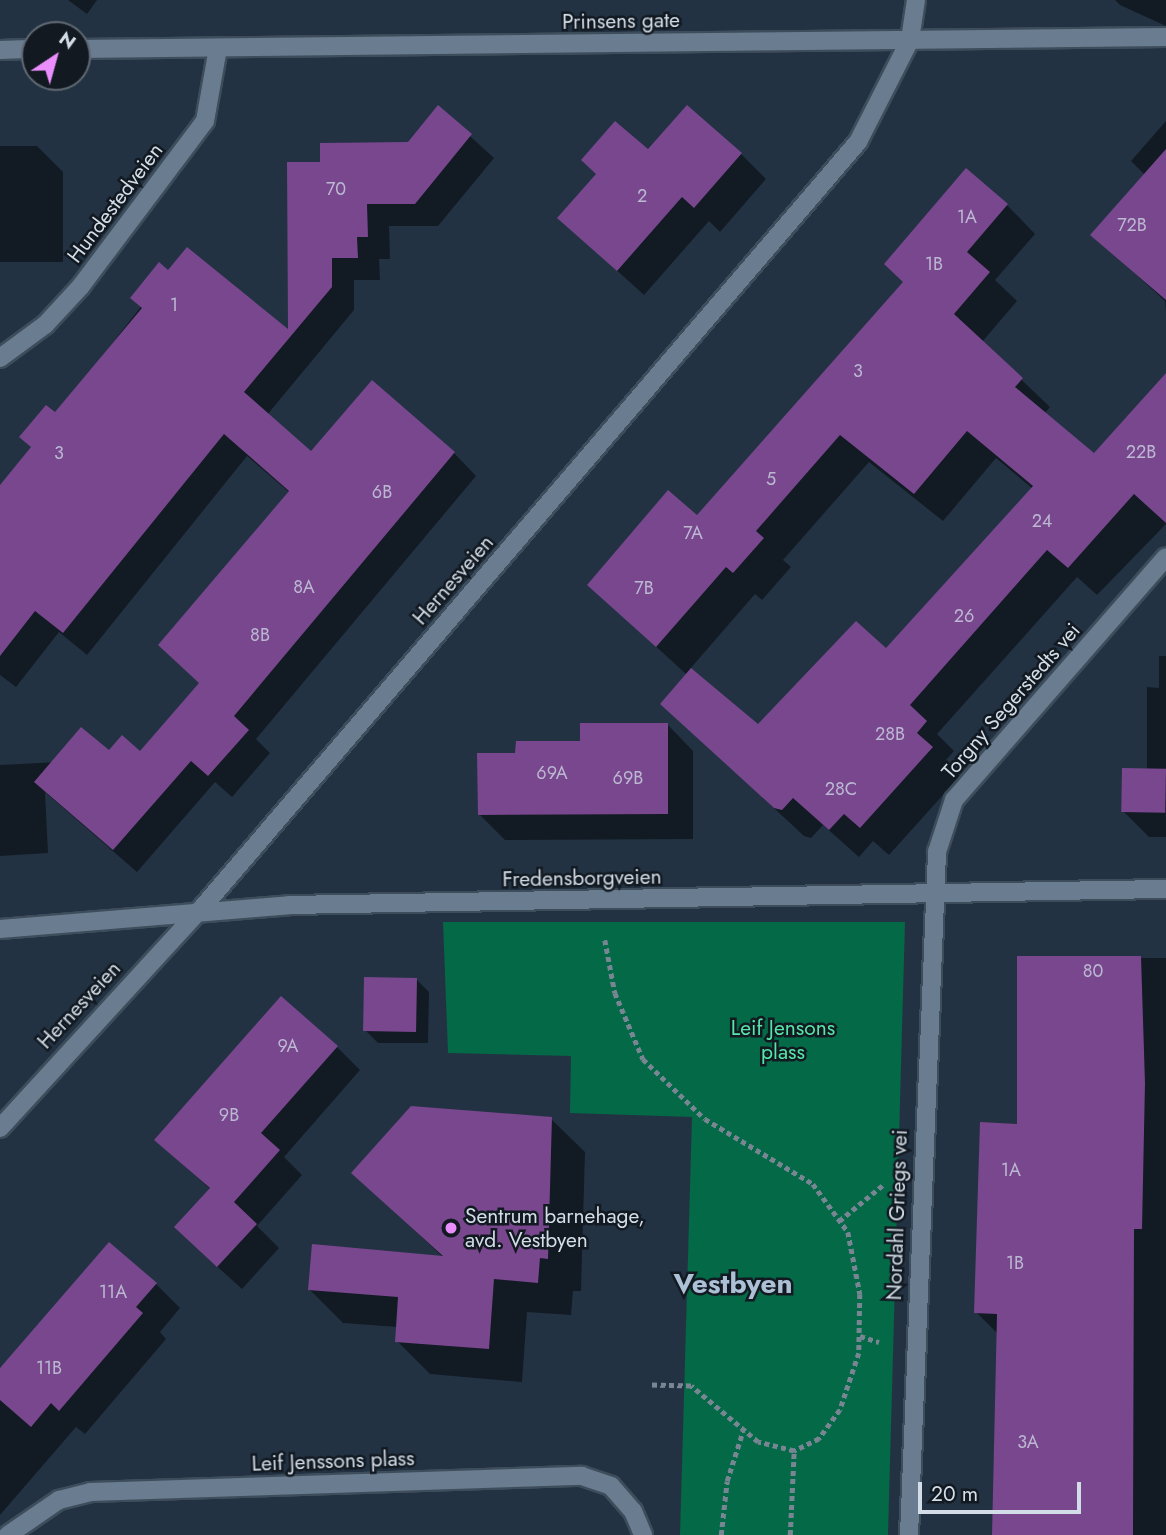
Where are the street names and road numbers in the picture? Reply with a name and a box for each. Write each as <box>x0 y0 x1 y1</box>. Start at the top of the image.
street label: Prinsens gate <box>562 7 680 35</box>
street label: Hundestedveien <box>62 138 168 268</box>
street label: Hernesveien <box>407 530 499 630</box>
street label: Torgny Segerstedts vei <box>937 618 1085 784</box>
street label: Fredensborgveien <box>502 864 662 892</box>
street label: Hernesveien <box>32 956 126 1054</box>
street label: Nordahl Griegs vei <box>881 1129 913 1301</box>
street label: Leif Jenssons plass <box>251 1446 415 1476</box>

